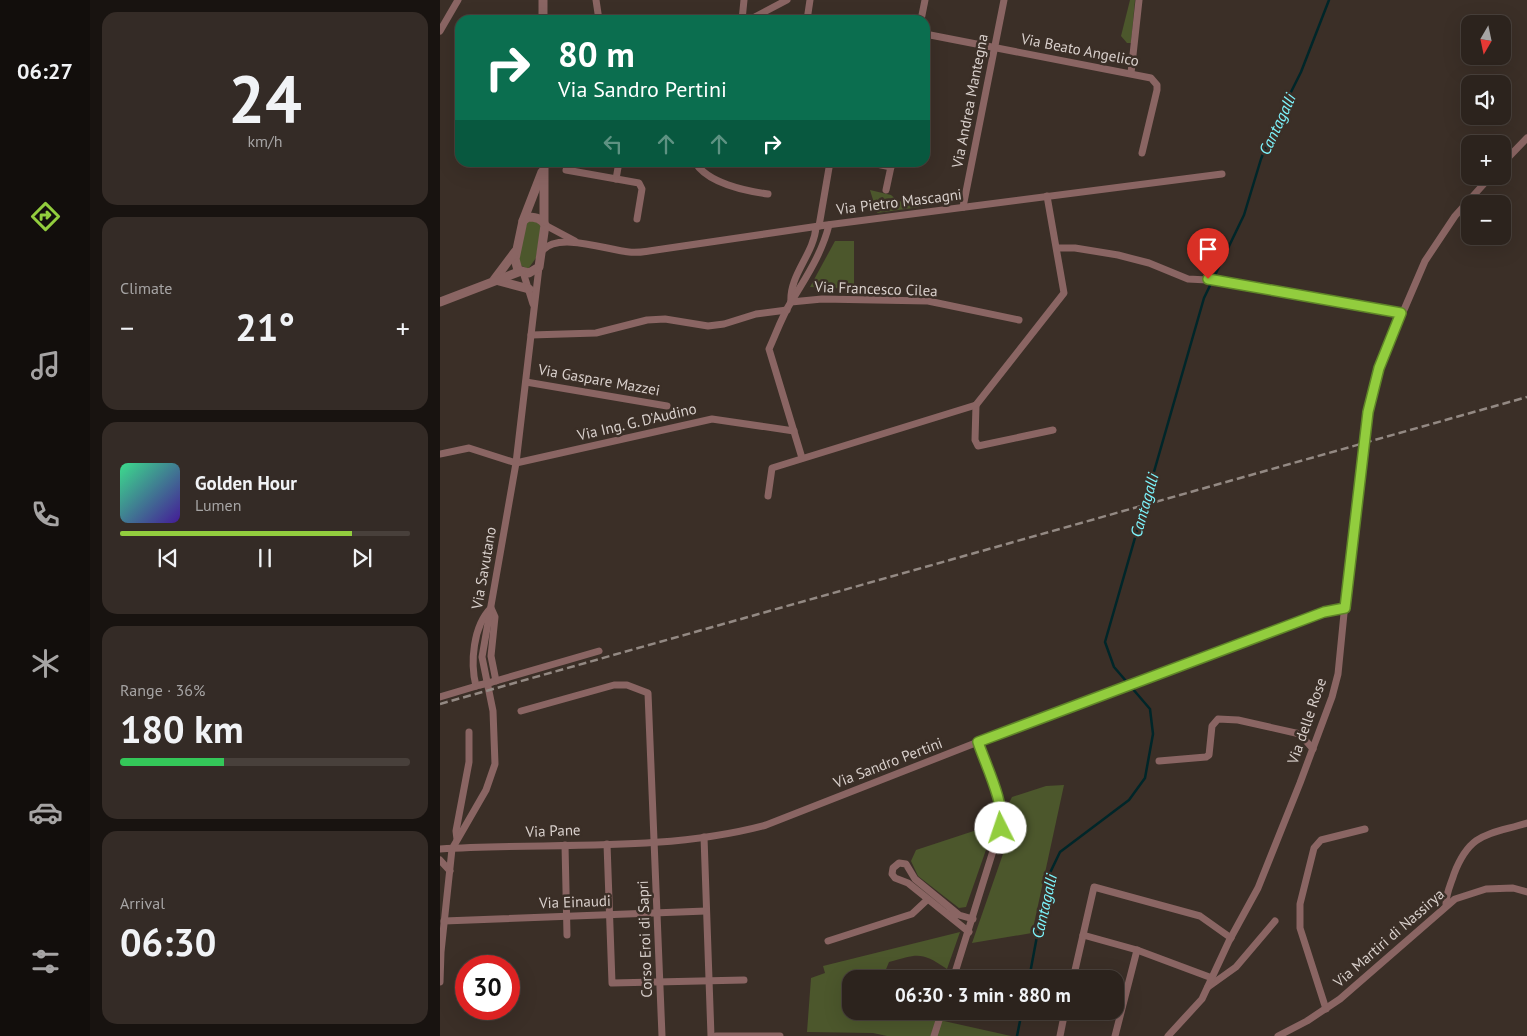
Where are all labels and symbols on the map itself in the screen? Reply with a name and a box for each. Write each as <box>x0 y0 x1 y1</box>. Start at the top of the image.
north arrow <box>1461 15 1511 65</box>
street label: Via Beato Angelico <box>1018 29 1141 70</box>
street label: Via Andrea Mantegna <box>947 32 992 171</box>
water label: Cantagalli <box>1254 89 1300 158</box>
street label: Via Pietro Mascagni <box>834 184 963 219</box>
pin <box>1187 228 1229 279</box>
street label: Via Francesco Cilea <box>813 277 938 300</box>
street label: Via Gaspare Mazzei <box>536 359 661 400</box>
street label: Via Ing. G. D'Audino <box>574 399 698 445</box>
water label: Cantagalli <box>1125 470 1163 539</box>
street label: Via Savutano <box>467 525 500 612</box>
street label: Via delle Rose <box>1283 675 1330 768</box>
street label: Via Sandro Pertini <box>830 733 945 792</box>
position arrow <box>974 801 1026 853</box>
street label: Via Pane <box>524 820 581 841</box>
water label: Cantagalli <box>1027 871 1061 940</box>
street label: Corso Eroi di Sapri <box>633 880 656 998</box>
street label: Via Martiri di Nassirya <box>1329 884 1448 992</box>
street label: Via Einaudi <box>538 891 611 912</box>
speed limit sign: 30 <box>455 955 520 1020</box>

